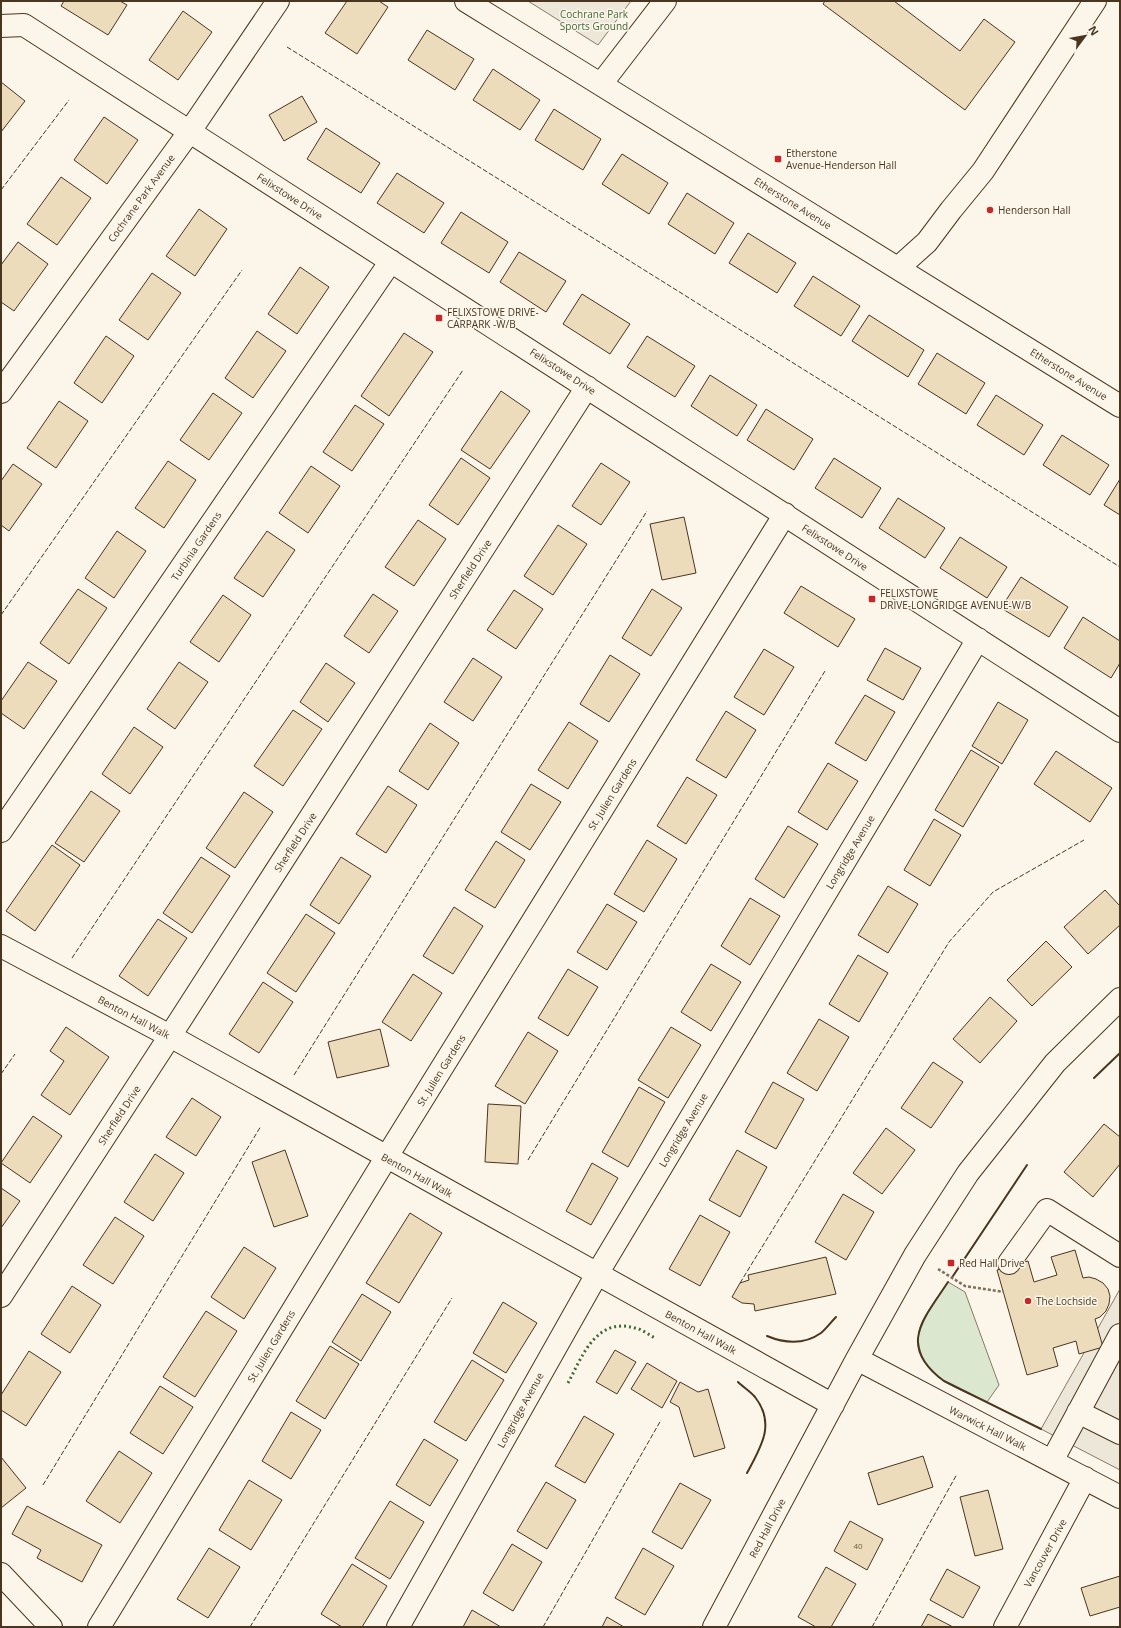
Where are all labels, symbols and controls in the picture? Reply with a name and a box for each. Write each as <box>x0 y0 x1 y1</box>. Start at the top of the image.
park label: Cochrane Park Sports Ground <box>560 7 629 33</box>
north arrow <box>1065 16 1105 56</box>
text: N <box>1085 23 1103 38</box>
place label: Etherstone Avenue-Henderson Hall <box>786 146 896 172</box>
street label: Cochrane Park Avenue <box>104 151 178 245</box>
marker: Etherstone Avenue-Henderson Hall <box>773 154 783 164</box>
street label: Felixstowe Drive <box>254 169 326 223</box>
street label: Etherstone Avenue <box>752 174 835 233</box>
place label: Henderson Hall <box>998 203 1070 217</box>
marker: Henderson Hall <box>985 205 995 215</box>
place label: FELIXSTOWE DRIVE- CARPARK -W/B <box>447 305 539 331</box>
marker: FELIXSTOWE DRIVE- CARPARK -W/B <box>434 313 444 323</box>
street label: Felixstowe Drive <box>527 344 599 398</box>
street label: Etherstone Avenue <box>1028 345 1111 404</box>
street label: Turbinia Gardens <box>168 508 225 583</box>
street label: Felixstowe Drive <box>799 520 871 574</box>
street label: Sherfield Drive <box>445 536 495 602</box>
place label: FELIXSTOWE DRIVE-LONGRIDGE AVENUE-W/B <box>880 586 1031 612</box>
marker: FELIXSTOWE DRIVE-LONGRIDGE AVENUE-W/B <box>867 594 877 604</box>
street label: St. Julien Gardens <box>584 755 640 832</box>
street label: Sherfield Drive <box>270 809 320 875</box>
street label: Longridge Avenue <box>822 812 878 892</box>
street label: Benton Hall Walk <box>96 992 173 1042</box>
street label: St. Julien Gardens <box>413 1031 469 1108</box>
street label: Sherfield Drive <box>94 1082 144 1148</box>
street label: Longridge Avenue <box>655 1090 711 1170</box>
street label: Benton Hall Walk <box>379 1150 456 1201</box>
place label: Red Hall Drive <box>959 1256 1025 1270</box>
marker: Red Hall Drive <box>946 1258 956 1268</box>
place label: The Lochside <box>1036 1294 1097 1308</box>
marker: The Lochside <box>1023 1296 1033 1306</box>
street label: St. Julien Gardens <box>244 1307 298 1385</box>
street label: Benton Hall Walk <box>663 1307 740 1358</box>
street label: Longridge Avenue <box>494 1370 547 1450</box>
street label: Warwick Hall Walk <box>947 1402 1030 1454</box>
street label: Red Hall Drive <box>745 1495 789 1560</box>
street label: Vancouver Drive <box>1020 1516 1070 1590</box>
house number: 40 <box>853 1540 863 1551</box>

